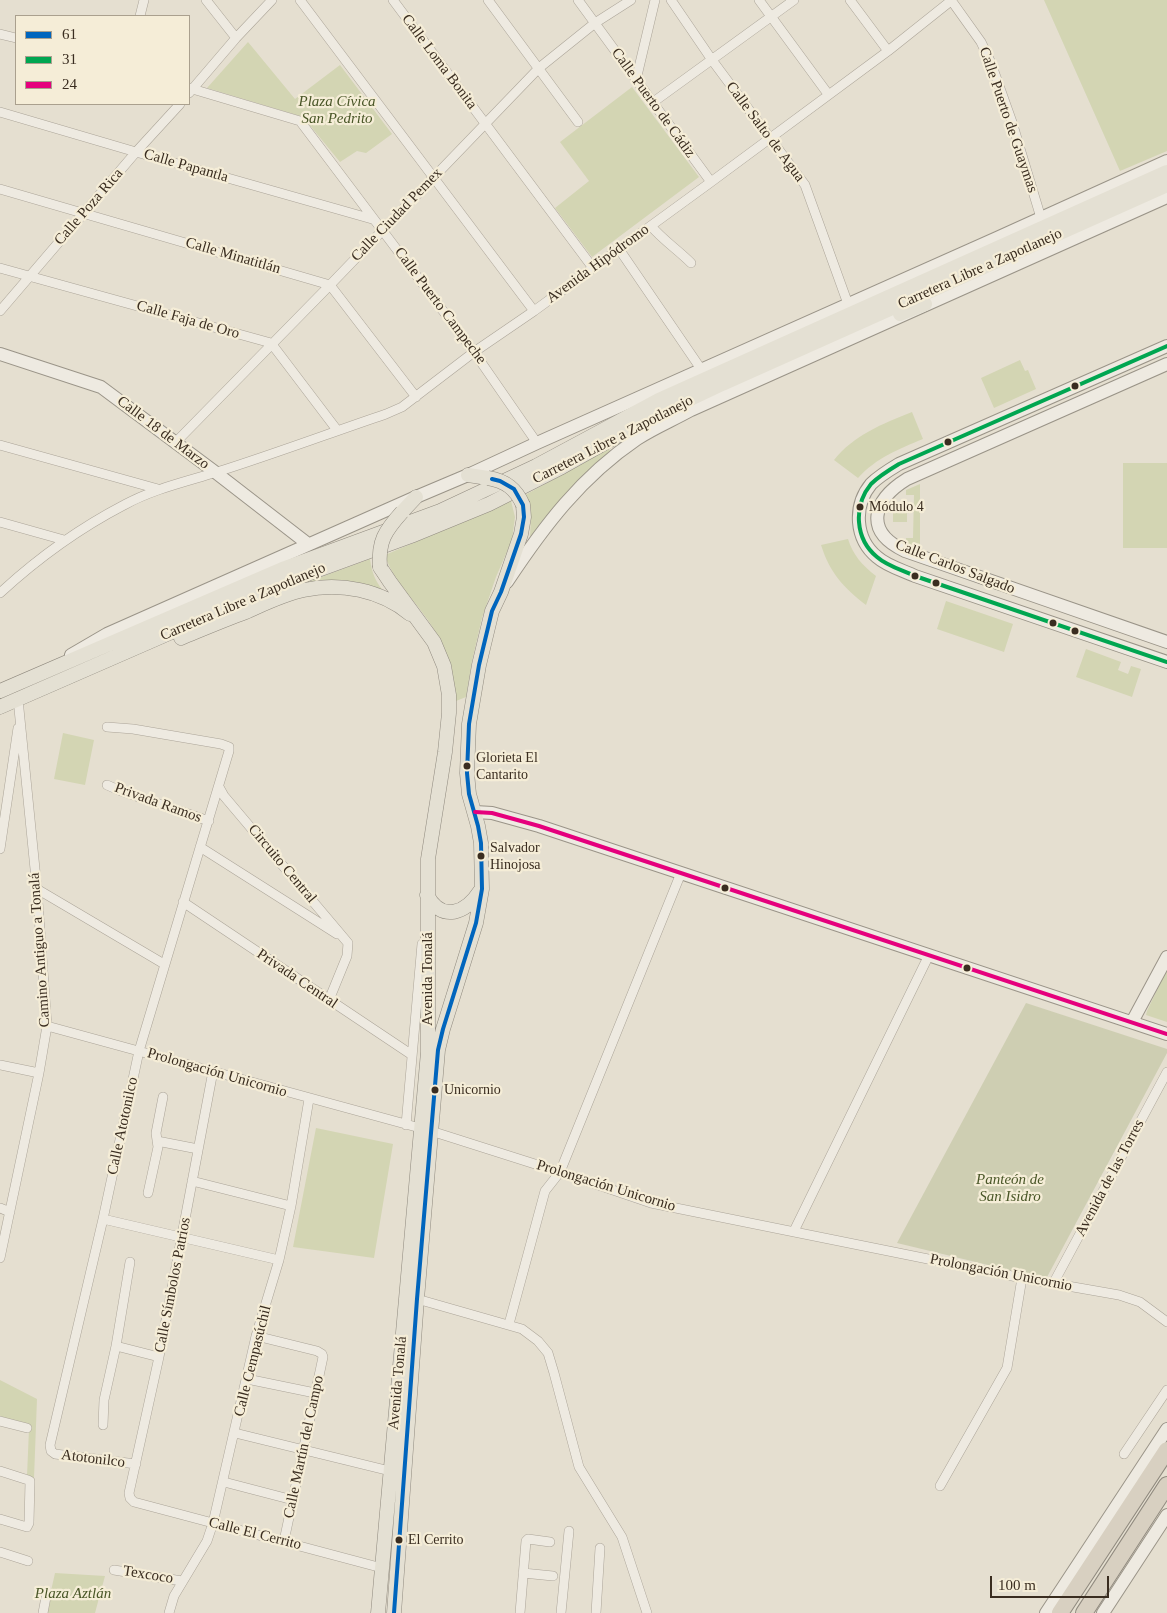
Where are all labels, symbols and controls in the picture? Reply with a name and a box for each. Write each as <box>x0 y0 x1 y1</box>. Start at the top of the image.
street label: Calle Loma Bonita <box>397 11 481 113</box>
legend <box>15 15 190 105</box>
text: 61 <box>62 26 77 42</box>
street label: Calle Puerto de Cádiz <box>607 45 699 161</box>
street label: Calle Puerto de Guaymas <box>975 45 1041 195</box>
text: 31 <box>62 51 77 67</box>
text: 24 <box>62 76 77 92</box>
street label: Calle Salto de Agua <box>722 79 808 185</box>
park label: Plaza Cívica San Pedrito <box>298 93 376 128</box>
street label: Calle Papantla <box>142 145 230 187</box>
street label: Calle Ciudad Pemex <box>348 164 446 266</box>
street label: Calle Poza Rica <box>51 165 127 249</box>
street label: Avenida Hipódromo <box>543 221 653 307</box>
street label: Carretera Libre a Zapotlanejo <box>895 225 1065 313</box>
street label: Calle Minatitlán <box>183 234 283 278</box>
street label: Calle Puerto Campeche <box>390 244 490 368</box>
street label: Calle Faja de Oro <box>134 297 242 343</box>
unlabelled marker <box>1070 381 1080 391</box>
street label: Calle 18 de Marzo <box>113 392 213 474</box>
street label: Carretera Libre a Zapotlanejo <box>530 392 696 488</box>
unlabelled marker <box>943 437 953 447</box>
place label: Módulo 4 <box>869 499 924 515</box>
marker: Módulo 4 <box>855 502 865 512</box>
street label: Calle Carlos Salgado <box>893 536 1017 598</box>
street label: Carretera Libre a Zapotlanejo <box>158 559 328 645</box>
unlabelled marker <box>910 571 920 581</box>
unlabelled marker <box>931 578 941 588</box>
unlabelled marker <box>1048 618 1058 628</box>
unlabelled marker <box>1070 626 1080 636</box>
place label: Glorieta El Cantarito <box>476 750 538 782</box>
marker: Glorieta El Cantarito <box>462 761 472 771</box>
street label: Privada Ramos <box>112 779 204 827</box>
street label: Circuito Central <box>244 821 320 907</box>
place label: Salvador Hinojosa <box>490 840 541 872</box>
marker: Salvador Hinojosa <box>476 851 486 861</box>
street label: Camino Antiguo a Tonalá <box>26 872 54 1028</box>
unlabelled marker <box>720 883 730 893</box>
street label: Avenida Tonalá <box>419 932 437 1026</box>
street label: Privada Central <box>253 945 341 1013</box>
unlabelled marker <box>962 963 972 973</box>
street label: Prolongación Unicornio <box>145 1044 289 1102</box>
street label: Calle Atotonilco <box>104 1075 142 1177</box>
place label: Unicornio <box>444 1082 501 1098</box>
marker: Unicornio <box>430 1085 440 1095</box>
street label: Avenida de las Torres <box>1072 1116 1148 1240</box>
street label: Prolongación Unicornio <box>534 1156 678 1216</box>
park label: Panteón de San Isidro <box>976 1171 1044 1206</box>
street label: Calle Símbolos Patrios <box>151 1216 195 1354</box>
street label: Prolongación Unicornio <box>928 1250 1074 1296</box>
street label: Calle Cempasúchil <box>231 1304 275 1418</box>
street label: Avenida Tonalá <box>385 1335 411 1431</box>
street label: Calle Martín del Campo <box>280 1374 328 1520</box>
street label: Atotonilco <box>60 1446 126 1472</box>
street label: Calle El Cerrito <box>207 1514 303 1554</box>
place label: El Cerrito <box>408 1532 464 1548</box>
marker: El Cerrito <box>394 1535 404 1545</box>
street label: Texcoco <box>122 1562 174 1588</box>
scale bar <box>992 1566 1111 1598</box>
text: 100 m <box>998 1577 1036 1593</box>
park label: Plaza Aztlán <box>35 1585 111 1603</box>

